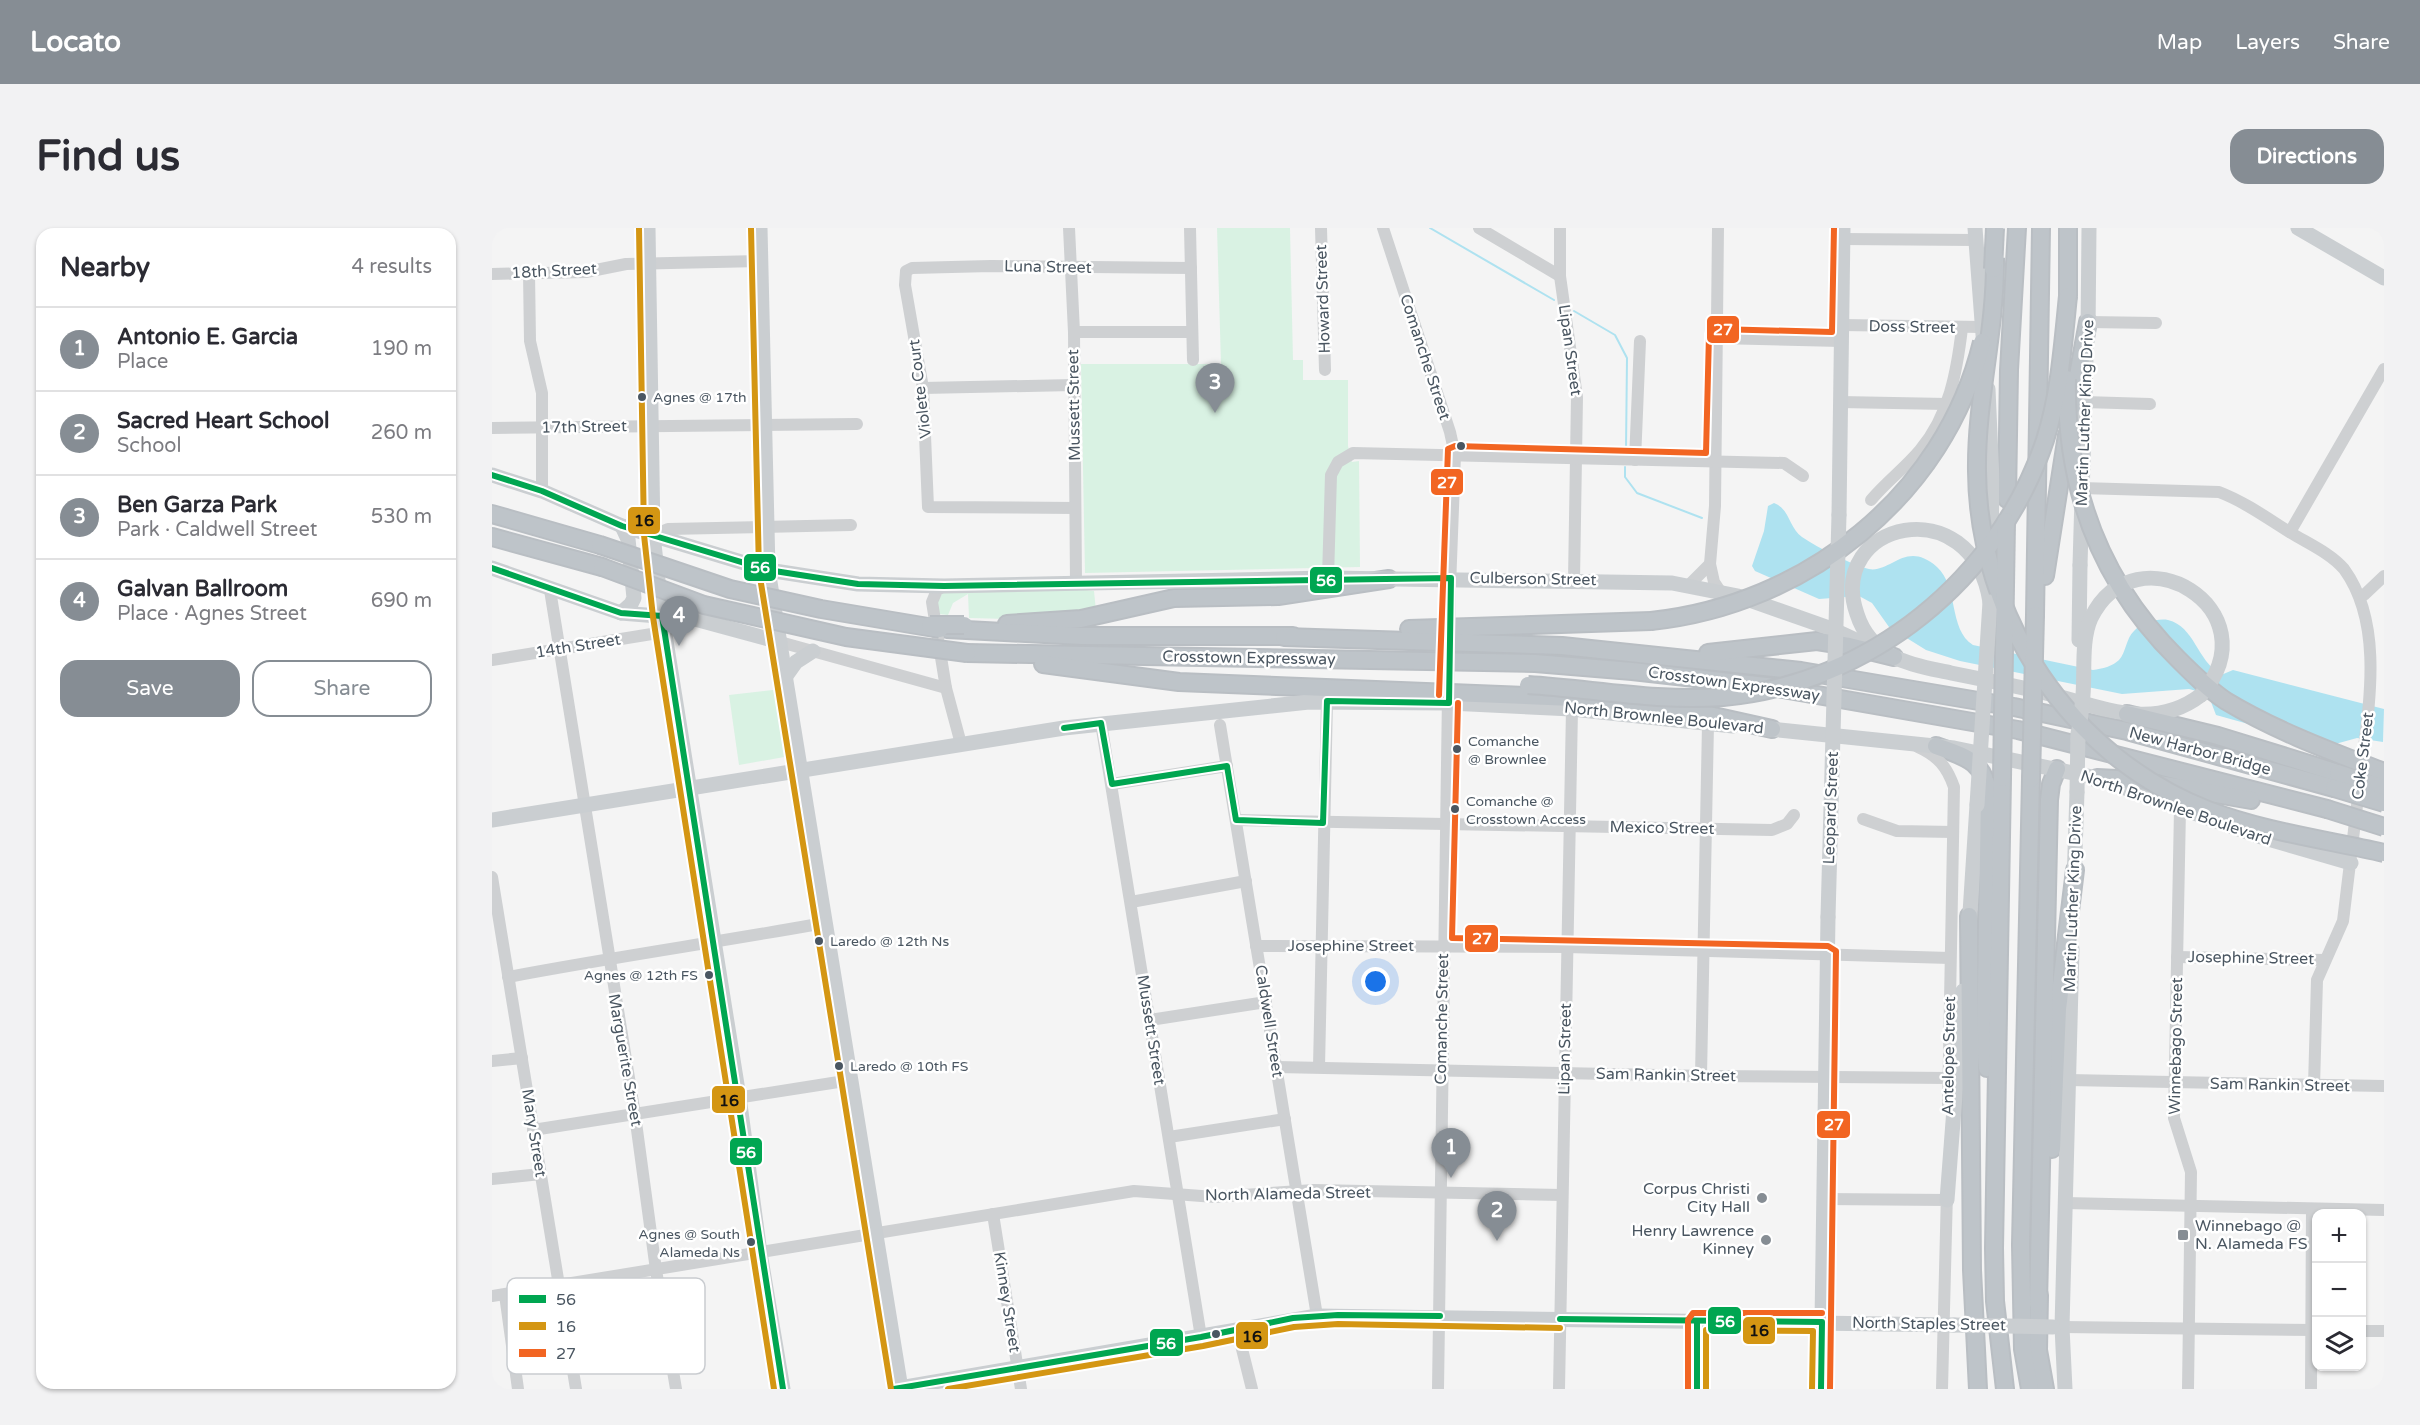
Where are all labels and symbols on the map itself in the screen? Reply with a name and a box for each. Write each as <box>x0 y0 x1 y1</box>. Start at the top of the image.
street label: Howard Street <box>1311 244 1335 354</box>
street label: Luna Street <box>1004 256 1092 278</box>
street label: 18th Street <box>511 259 597 283</box>
street label: Comanche Street <box>1395 292 1455 422</box>
street label: Lipan Street <box>1554 303 1586 397</box>
line badge: 27 <box>1706 315 1740 344</box>
street label: Doss Street <box>1868 316 1956 338</box>
street label: Martin Luther King Drive <box>2072 319 2098 507</box>
text: 27 <box>1713 320 1733 340</box>
street label: Violete Court <box>904 338 936 440</box>
street label: Mussett Street <box>1063 349 1085 461</box>
pin: 3 <box>1196 364 1234 413</box>
place label: Agnes @ 17th <box>653 389 747 406</box>
marker: Agnes @ 17th <box>636 391 648 403</box>
street label: 17th Street <box>541 416 627 438</box>
unlabelled marker <box>1455 440 1467 452</box>
line badge: 27 <box>1430 468 1464 496</box>
text: 27 <box>1437 473 1457 493</box>
line badge: 16 <box>627 506 661 535</box>
text: 16 <box>634 511 654 531</box>
line badge: 56 <box>743 553 777 582</box>
text: 56 <box>750 558 770 578</box>
line badge: 56 <box>1309 566 1343 594</box>
street label: Culberson Street <box>1469 568 1597 590</box>
text: 56 <box>1316 571 1336 591</box>
pin: 4 <box>660 596 699 646</box>
street label: 14th Street <box>534 629 622 663</box>
street label: Crosstown Expressway <box>1162 646 1336 670</box>
street label: Crosstown Expressway <box>1647 662 1822 706</box>
street label: North Brownlee Boulevard <box>1563 698 1765 738</box>
street label: Coke Street <box>2348 711 2378 801</box>
street label: New Harbor Bridge <box>2127 722 2273 780</box>
place label: Comanche @ Brownlee <box>1468 733 1546 768</box>
marker: Comanche @ Brownlee <box>1451 743 1463 755</box>
street label: Leopard Street <box>1819 751 1843 865</box>
street label: North Brownlee Boulevard <box>2078 766 2274 850</box>
place label: Comanche @ Crosstown Access <box>1466 793 1586 828</box>
marker: Comanche @ Crosstown Access <box>1449 803 1461 815</box>
street label: Martin Luther King Drive <box>2060 805 2086 993</box>
street label: Mexico Street <box>1609 817 1715 839</box>
line badge: 27 <box>1464 924 1499 953</box>
text: 27 <box>1472 929 1492 949</box>
place label: Laredo @ 12th Ns <box>830 933 949 950</box>
marker: Laredo @ 12th Ns <box>813 935 825 947</box>
street label: Josephine Street <box>1288 936 1414 956</box>
street label: Josephine Street <box>2188 947 2314 969</box>
street label: Comanche Street <box>1431 953 1453 1085</box>
street label: Caldwell Street <box>1250 963 1288 1079</box>
place label: Agnes @ 12th FS <box>584 967 698 984</box>
your location <box>1361 967 1390 996</box>
marker: Agnes @ 12th FS <box>703 969 715 981</box>
street label: Mussett Street <box>1132 973 1170 1087</box>
street label: Winnebago Street <box>2165 977 2187 1115</box>
street label: Marguerite Street <box>603 992 647 1128</box>
street label: Antelope Street <box>1938 996 1960 1116</box>
street label: Lipan Street <box>1554 1003 1576 1095</box>
place label: Laredo @ 10th FS <box>850 1058 969 1075</box>
marker: Laredo @ 10th FS <box>833 1060 845 1072</box>
street label: Sam Rankin Street <box>1596 1064 1736 1086</box>
street label: Sam Rankin Street <box>2210 1074 2350 1096</box>
line badge: 16 <box>711 1085 746 1114</box>
street label: Mary Street <box>517 1087 551 1179</box>
text: 16 <box>719 1091 739 1111</box>
line badge: 27 <box>1816 1110 1851 1139</box>
text: 27 <box>1824 1115 1844 1135</box>
pin: 1 <box>1432 1128 1470 1178</box>
line badge: 56 <box>729 1137 763 1166</box>
text: 56 <box>736 1143 756 1163</box>
place label: Corpus Christi City Hall <box>1643 1179 1750 1217</box>
street label: North Alameda Street <box>1205 1183 1371 1205</box>
marker: Corpus Christi City Hall <box>1755 1191 1769 1205</box>
pin: 2 <box>1478 1192 1516 1241</box>
place label: Winnebago @ N. Alameda FS <box>2195 1216 2308 1254</box>
place label: Henry Lawrence Kinney <box>1632 1221 1754 1259</box>
place label: Agnes @ South Alameda Ns <box>638 1226 740 1261</box>
marker: Winnebago @ N. Alameda FS <box>2176 1228 2190 1242</box>
marker: Henry Lawrence Kinney <box>1759 1233 1773 1247</box>
marker: Agnes @ South Alameda Ns <box>745 1236 757 1248</box>
street label: Kinney Street <box>989 1250 1025 1354</box>
legend <box>507 1278 705 1374</box>
text: 56 <box>556 1290 576 1310</box>
line badge: 56 <box>1707 1306 1742 1335</box>
text: 56 <box>1715 1312 1735 1332</box>
street label: North Staples Street <box>1852 1313 2006 1335</box>
line badge: 16 <box>1742 1316 1776 1345</box>
text: 16 <box>556 1317 576 1337</box>
line badge: 16 <box>1235 1321 1269 1350</box>
text: 16 <box>1749 1321 1769 1341</box>
text: 16 <box>1242 1327 1262 1347</box>
line badge: 56 <box>1149 1328 1184 1357</box>
unlabelled marker <box>1210 1328 1222 1340</box>
text: 56 <box>1156 1334 1176 1354</box>
text: 27 <box>556 1344 576 1364</box>

